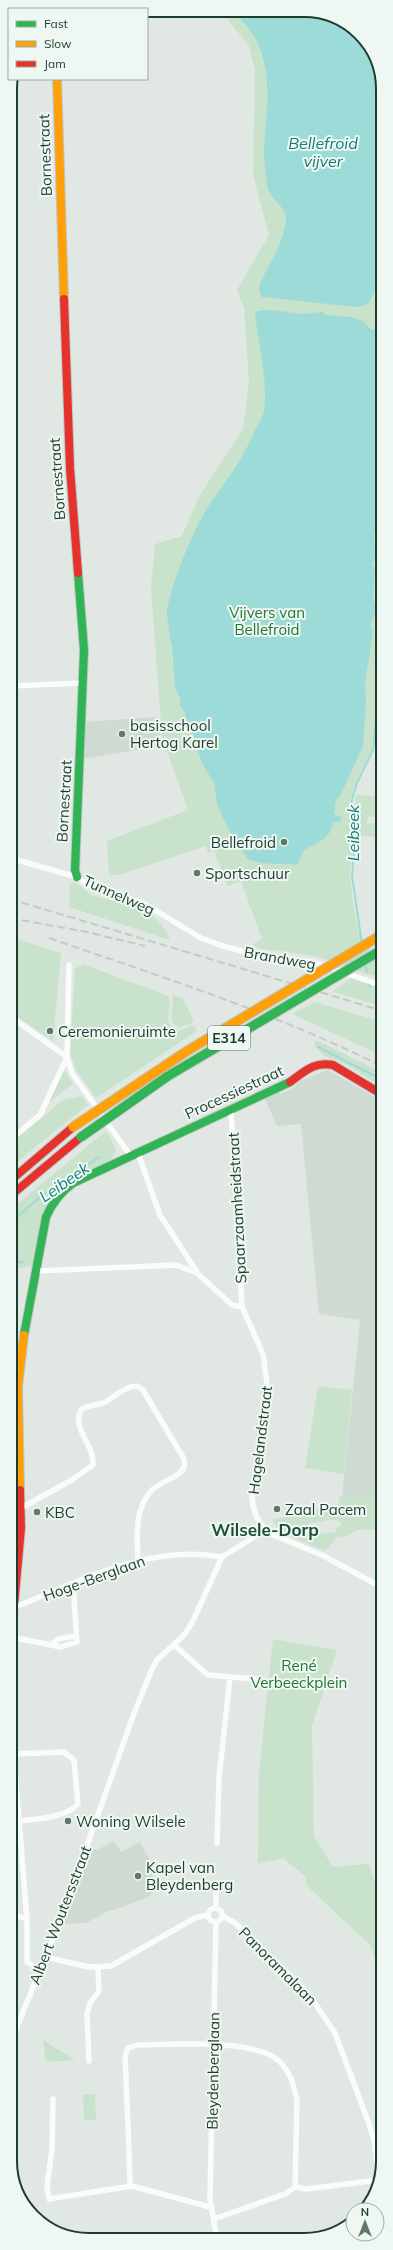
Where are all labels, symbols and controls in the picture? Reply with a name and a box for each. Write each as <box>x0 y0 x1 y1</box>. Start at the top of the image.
legend <box>8 8 148 80</box>
text: Fast <box>44 16 68 31</box>
text: Slow <box>44 36 72 51</box>
text: Jam <box>44 56 66 71</box>
street label: Bornestraat <box>34 113 56 197</box>
water label: Bellefroid vijver <box>288 133 358 171</box>
street label: Bornestraat <box>45 437 69 521</box>
park label: Vijvers van Bellefroid <box>229 603 305 639</box>
place label: basisschool Hertog Karel <box>130 716 218 752</box>
marker: basisschool Hertog Karel <box>117 729 127 739</box>
street label: Bornestraat <box>52 759 76 843</box>
water label: Leibeek <box>343 804 363 861</box>
place label: Bellefroid <box>211 833 276 852</box>
marker: Bellefroid <box>279 837 289 847</box>
place label: Sportschuur <box>205 864 290 883</box>
marker: Sportschuur <box>192 868 202 878</box>
street label: Tunnelweg <box>80 871 158 919</box>
street label: Brandweg <box>243 942 317 974</box>
place label: Ceremonieruimte <box>58 1022 176 1041</box>
marker: Ceremonieruimte <box>45 1026 55 1036</box>
road number: E314 <box>208 1026 250 1050</box>
street label: Processiestraat <box>182 1061 286 1123</box>
street label: Spaarzaamheidstraat <box>224 1132 250 1284</box>
water label: Leibeek <box>35 1157 93 1206</box>
street label: Hagelandstraat <box>244 1385 276 1495</box>
place label: Zaal Pacem <box>285 1500 366 1519</box>
place label: KBC <box>45 1503 75 1522</box>
marker: Zaal Pacem <box>272 1504 282 1514</box>
marker: KBC <box>32 1507 42 1517</box>
district label: Wilsele-Dorp <box>211 1519 319 1540</box>
street label: Hoge-Berglaan <box>40 1551 148 1605</box>
park label: René Verbeeckplein <box>251 1656 347 1692</box>
place label: Woning Wilsele <box>76 1812 186 1831</box>
marker: Woning Wilsele <box>63 1816 73 1826</box>
street label: Albert Woutersstraat <box>25 1843 95 1987</box>
place label: Kapel van Bleydenberg <box>146 1858 233 1894</box>
marker: Kapel van Bleydenberg <box>133 1871 143 1881</box>
street label: Panoramalaan <box>235 1923 321 2009</box>
street label: Bleydenberglaan <box>202 2012 224 2130</box>
north arrow <box>345 2202 385 2242</box>
text: N <box>361 2205 369 2219</box>

